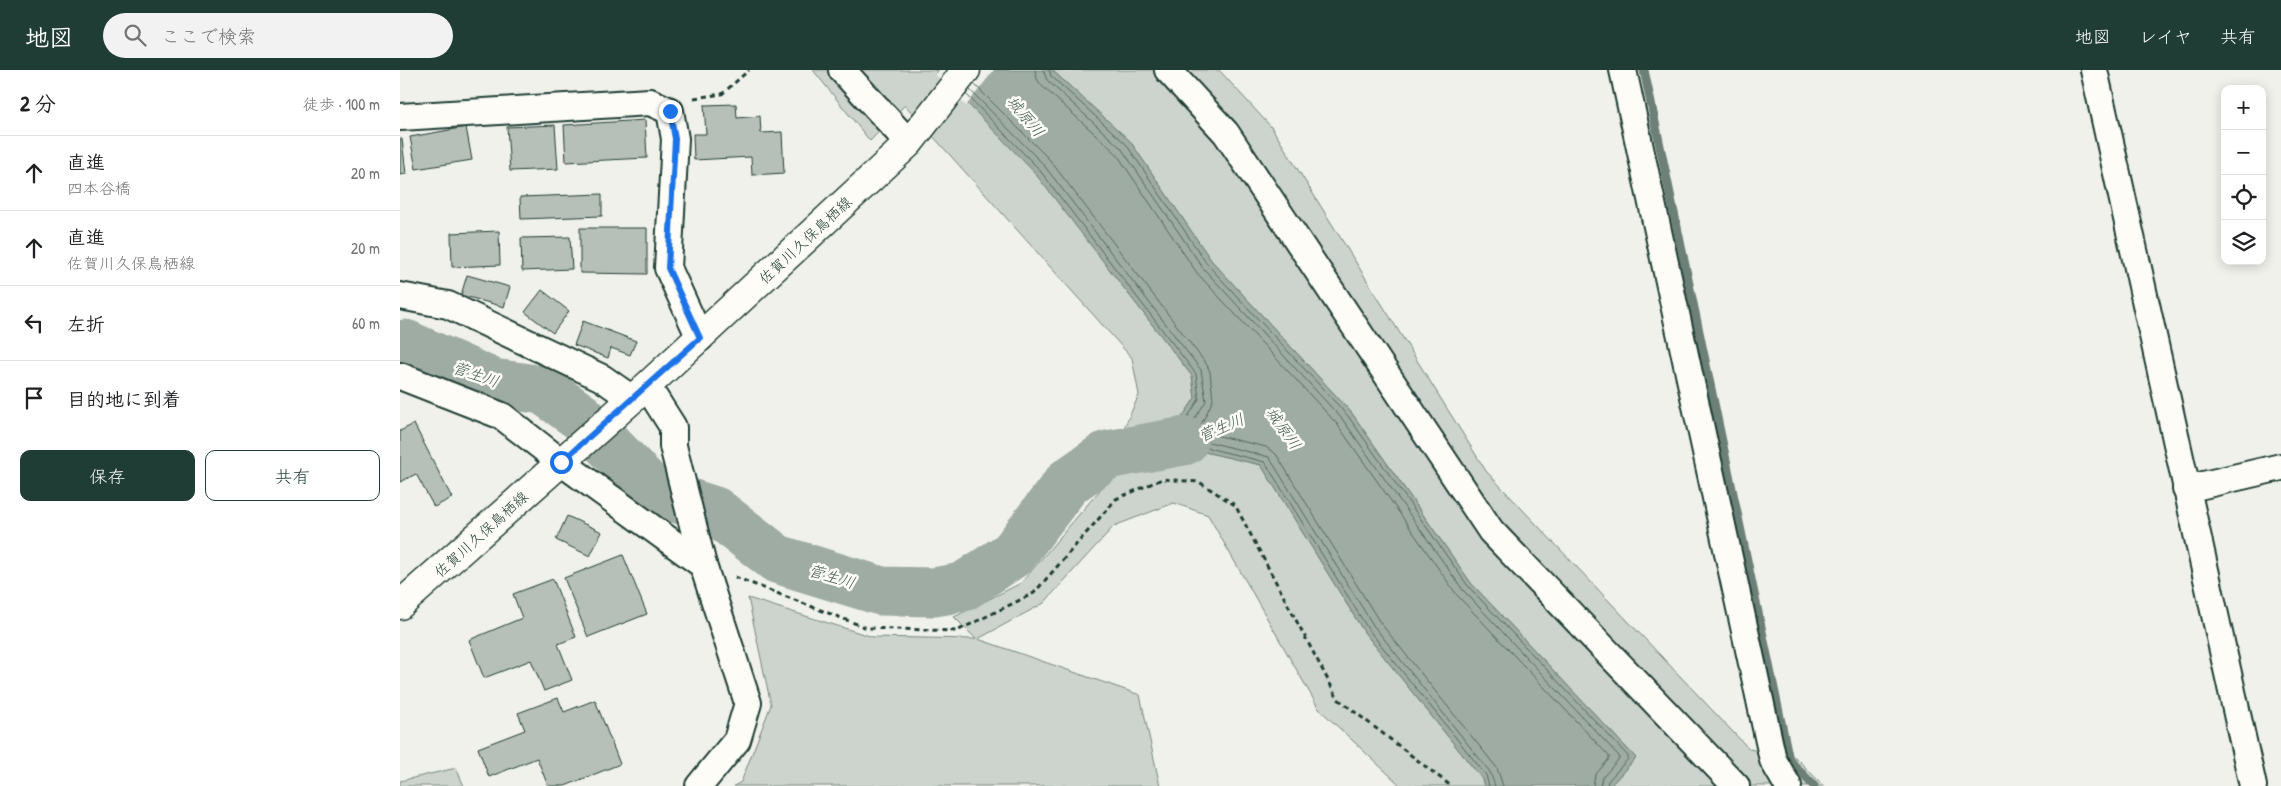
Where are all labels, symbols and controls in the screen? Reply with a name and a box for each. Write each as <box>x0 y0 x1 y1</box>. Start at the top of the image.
search box <box>103 13 453 58</box>
text: 地図 <box>25 21 73 53</box>
icon: search <box>121 21 149 49</box>
text: ここで検索 <box>161 23 256 49</box>
text: 地図 <box>2075 24 2111 49</box>
text: レイヤ <box>2139 24 2192 49</box>
text: 共有 <box>2220 24 2256 49</box>
map controls <box>2221 85 2266 265</box>
button: + <box>2221 85 2266 130</box>
text: 2 分 <box>20 89 56 118</box>
water label: 城原川 <box>1002 91 1050 141</box>
text: 徒歩 · 100 m <box>303 93 380 115</box>
route end <box>659 100 682 123</box>
button: − <box>2221 130 2266 175</box>
text: 直進 <box>67 149 105 175</box>
icon: ahead <box>20 159 48 187</box>
text: 20 m <box>351 162 380 184</box>
button: locate <box>2221 175 2266 220</box>
text: 四本谷橋 <box>67 177 131 199</box>
street label: 佐賀川久保鳥栖線 <box>754 191 856 289</box>
button: layers <box>2221 220 2266 265</box>
text: 直進 <box>67 224 105 250</box>
icon: ahead <box>20 234 48 262</box>
text: 20 m <box>351 237 380 259</box>
text: 佐賀川久保鳥栖線 <box>67 252 195 274</box>
icon: left <box>20 309 48 337</box>
text: 左折 <box>67 311 105 337</box>
text: 60 m <box>352 312 380 334</box>
water label: 菅生川 <box>450 356 502 392</box>
icon: arrive <box>20 384 48 412</box>
text: 目的地に到着 <box>67 386 181 412</box>
water label: 城原川 <box>1261 402 1307 454</box>
water label: 菅生川 <box>1195 407 1247 447</box>
button: 保存 <box>20 450 195 501</box>
button: 共有 <box>205 450 380 501</box>
route start <box>550 451 573 474</box>
street label: 佐賀川久保鳥栖線 <box>429 486 533 582</box>
water label: 菅生川 <box>806 558 858 594</box>

